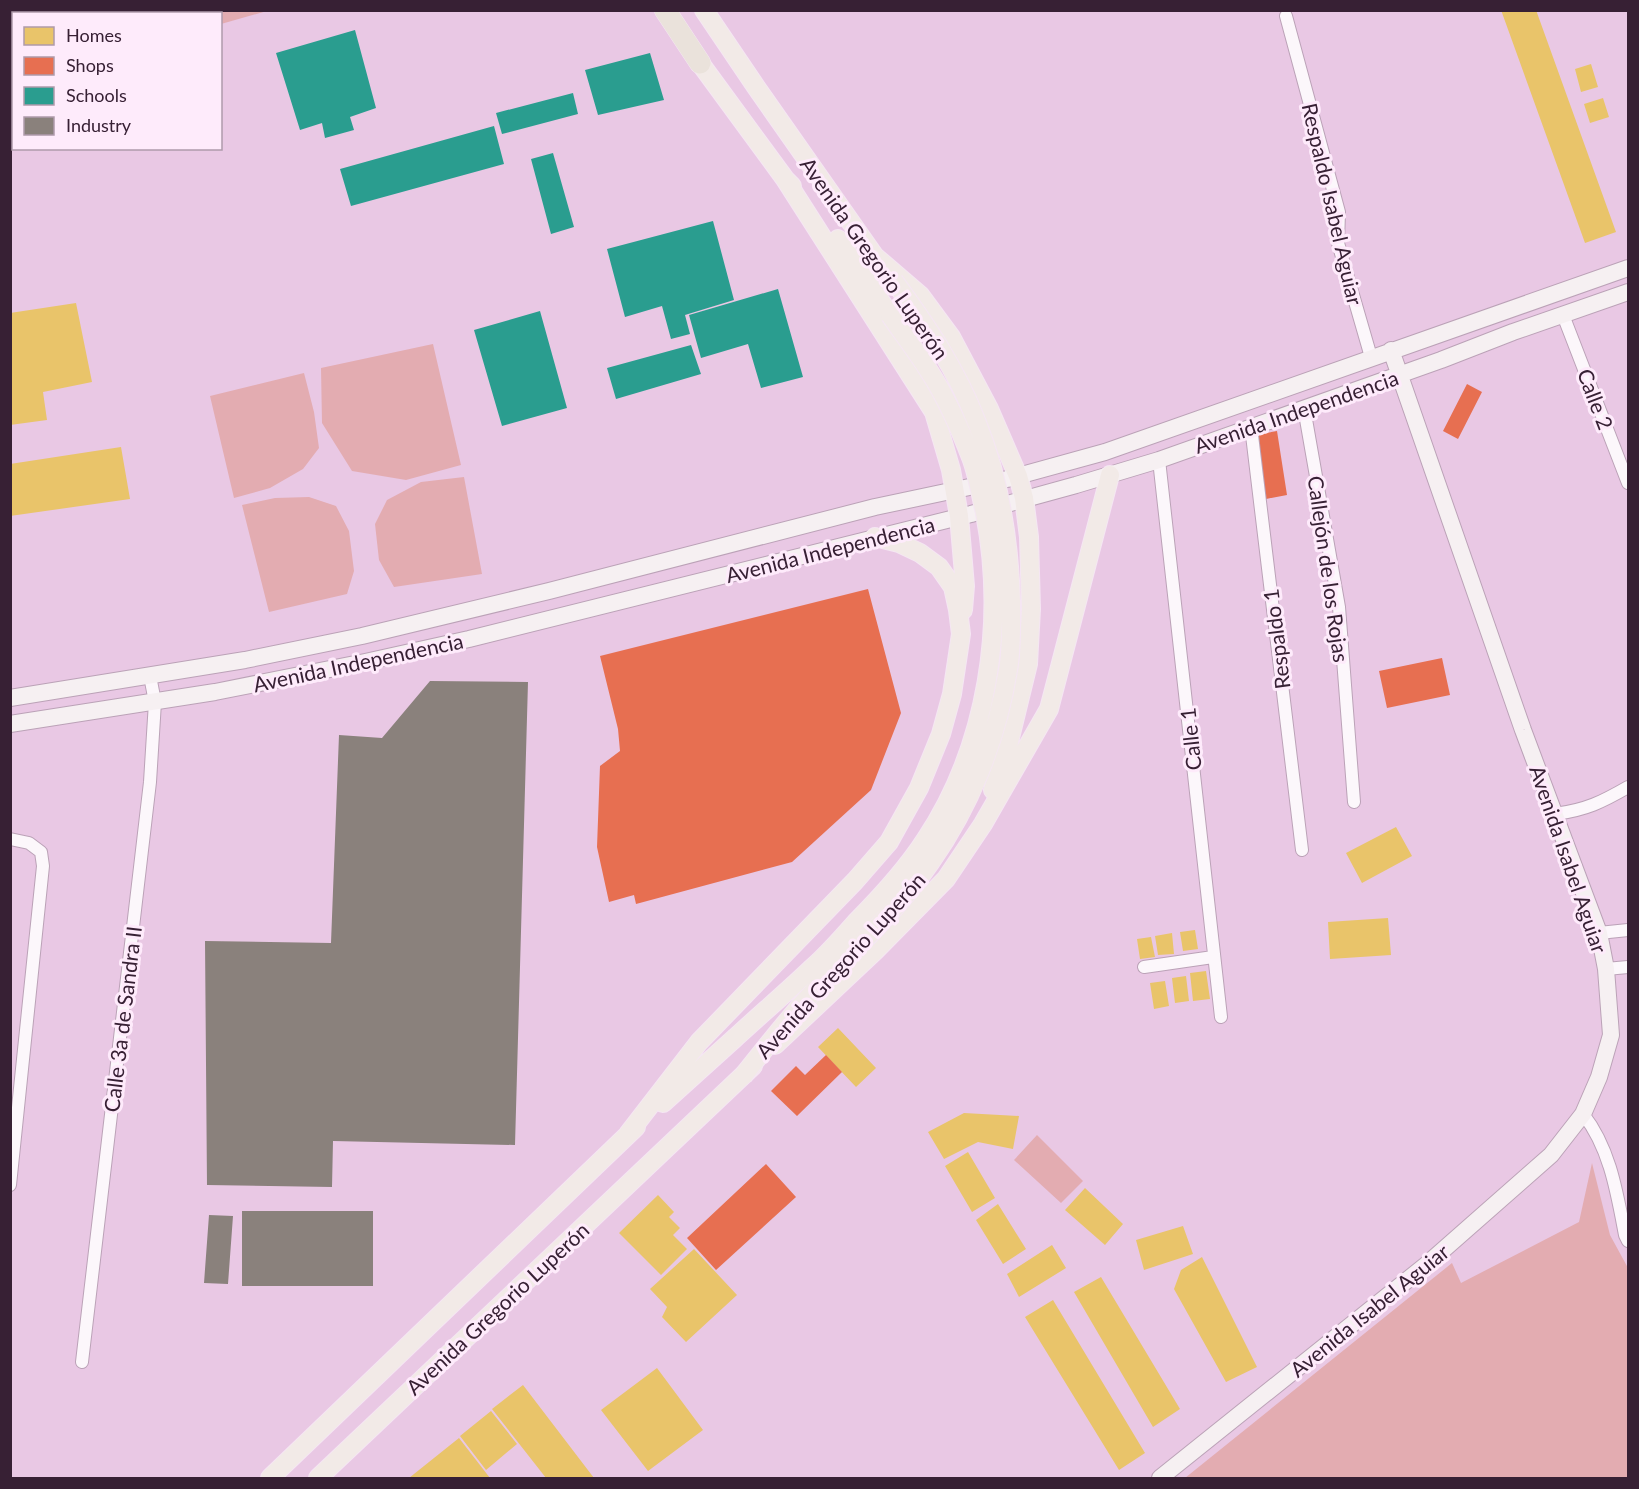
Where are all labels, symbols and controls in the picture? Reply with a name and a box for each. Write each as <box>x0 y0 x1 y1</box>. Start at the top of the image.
legend <box>12 12 222 150</box>
text: Homes <box>66 24 122 46</box>
text: Shops <box>66 54 114 76</box>
text: Schools <box>66 84 127 106</box>
street label: Respaldo Isabel Aguiar <box>1298 101 1368 308</box>
text: Industry <box>66 114 132 136</box>
street label: Avenida Gregorio Luperón <box>796 152 954 364</box>
street label: Avenida Independencia <box>1191 364 1401 458</box>
street label: Calle 2 <box>1573 365 1619 433</box>
street label: Callejón de los Rojas <box>1304 474 1354 664</box>
street label: Avenida Independencia <box>723 511 937 587</box>
street label: Respaldo 1 <box>1257 587 1295 691</box>
street label: Avenida Independencia <box>251 627 465 697</box>
street label: Calle 1 <box>1174 706 1206 772</box>
street label: Avenida Isabel Aguiar <box>1525 762 1613 956</box>
street label: Avenida Gregorio Luperón <box>750 867 930 1063</box>
street label: Calle 3a de Sandra II <box>98 925 146 1113</box>
street label: Avenida Gregorio Luperón <box>400 1217 594 1399</box>
street label: Avenida Isabel Aguiar <box>1285 1238 1454 1382</box>

